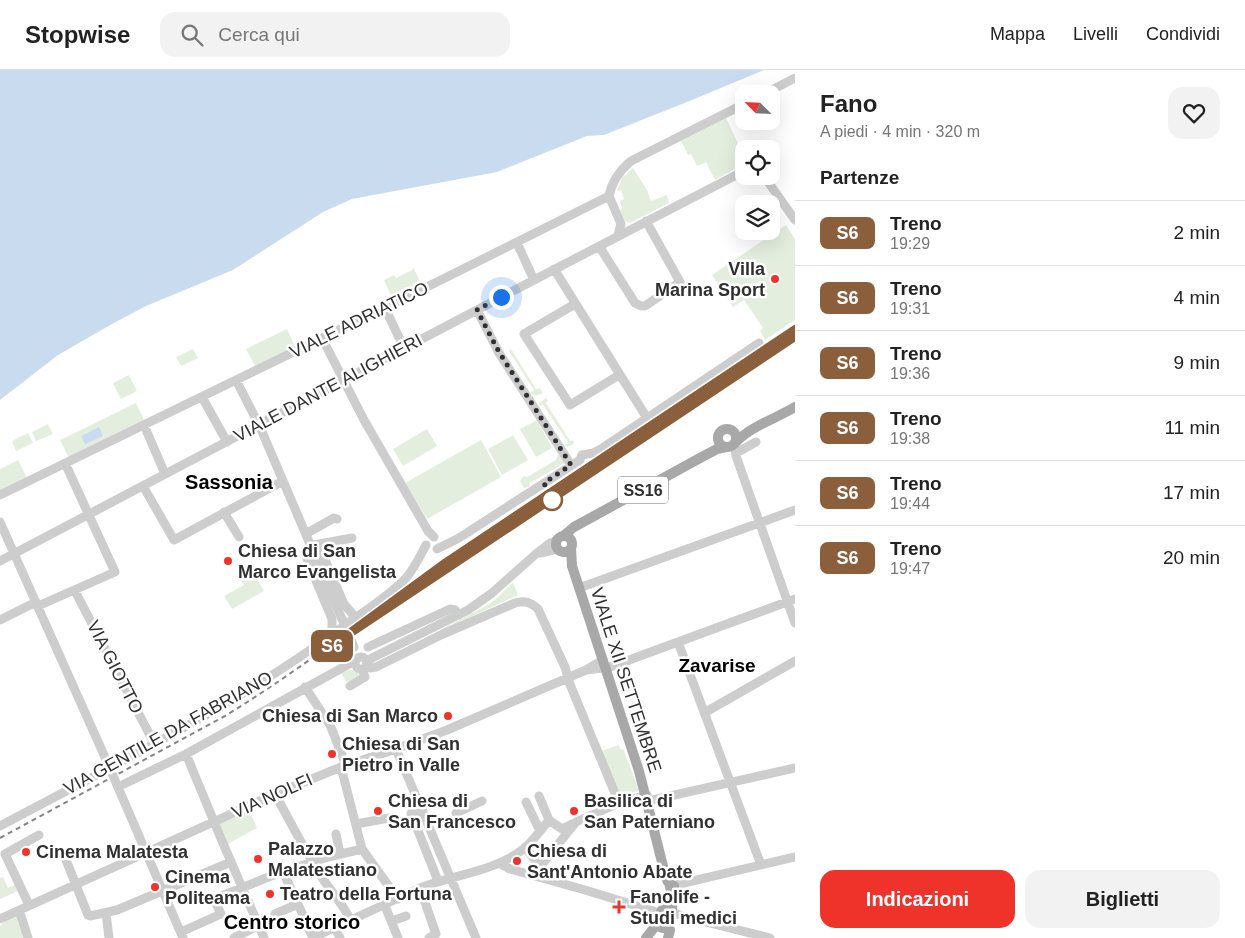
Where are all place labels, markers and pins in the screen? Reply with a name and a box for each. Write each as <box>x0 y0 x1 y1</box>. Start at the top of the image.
place label: Villa Marina Sport <box>655 259 766 300</box>
marker: Villa Marina Sport <box>769 273 781 285</box>
unlabelled marker <box>541 489 563 511</box>
place label: Chiesa di San Marco Evangelista <box>238 541 397 582</box>
marker: Chiesa di San Marco Evangelista <box>222 555 234 567</box>
place label: Chiesa di San Marco <box>262 706 438 726</box>
marker: Chiesa di San Marco <box>442 710 454 722</box>
place label: Chiesa di San Pietro in Valle <box>342 734 460 775</box>
marker: Chiesa di San Pietro in Valle <box>326 748 338 760</box>
place label: Chiesa di San Francesco <box>388 791 516 832</box>
place label: Basilica di San Paterniano <box>584 791 715 832</box>
marker: Chiesa di San Francesco <box>372 805 384 817</box>
marker: Basilica di San Paterniano <box>568 805 580 817</box>
place label: Palazzo Malatestiano <box>268 839 377 880</box>
place label: Chiesa di Sant'Antonio Abate <box>527 841 693 882</box>
place label: Cinema Malatesta <box>36 842 189 862</box>
marker: Cinema Malatesta <box>20 846 32 858</box>
marker: Palazzo Malatestiano <box>252 853 264 865</box>
marker: Chiesa di Sant'Antonio Abate <box>511 855 523 867</box>
place label: Cinema Politeama <box>165 867 251 908</box>
marker: Cinema Politeama <box>149 881 161 893</box>
place label: Teatro della Fortuna <box>280 884 453 904</box>
place label: Fanolife - Studi medici <box>630 887 737 928</box>
marker: Teatro della Fortuna <box>264 888 276 900</box>
marker: Fanolife - Studi medici <box>612 900 626 914</box>

